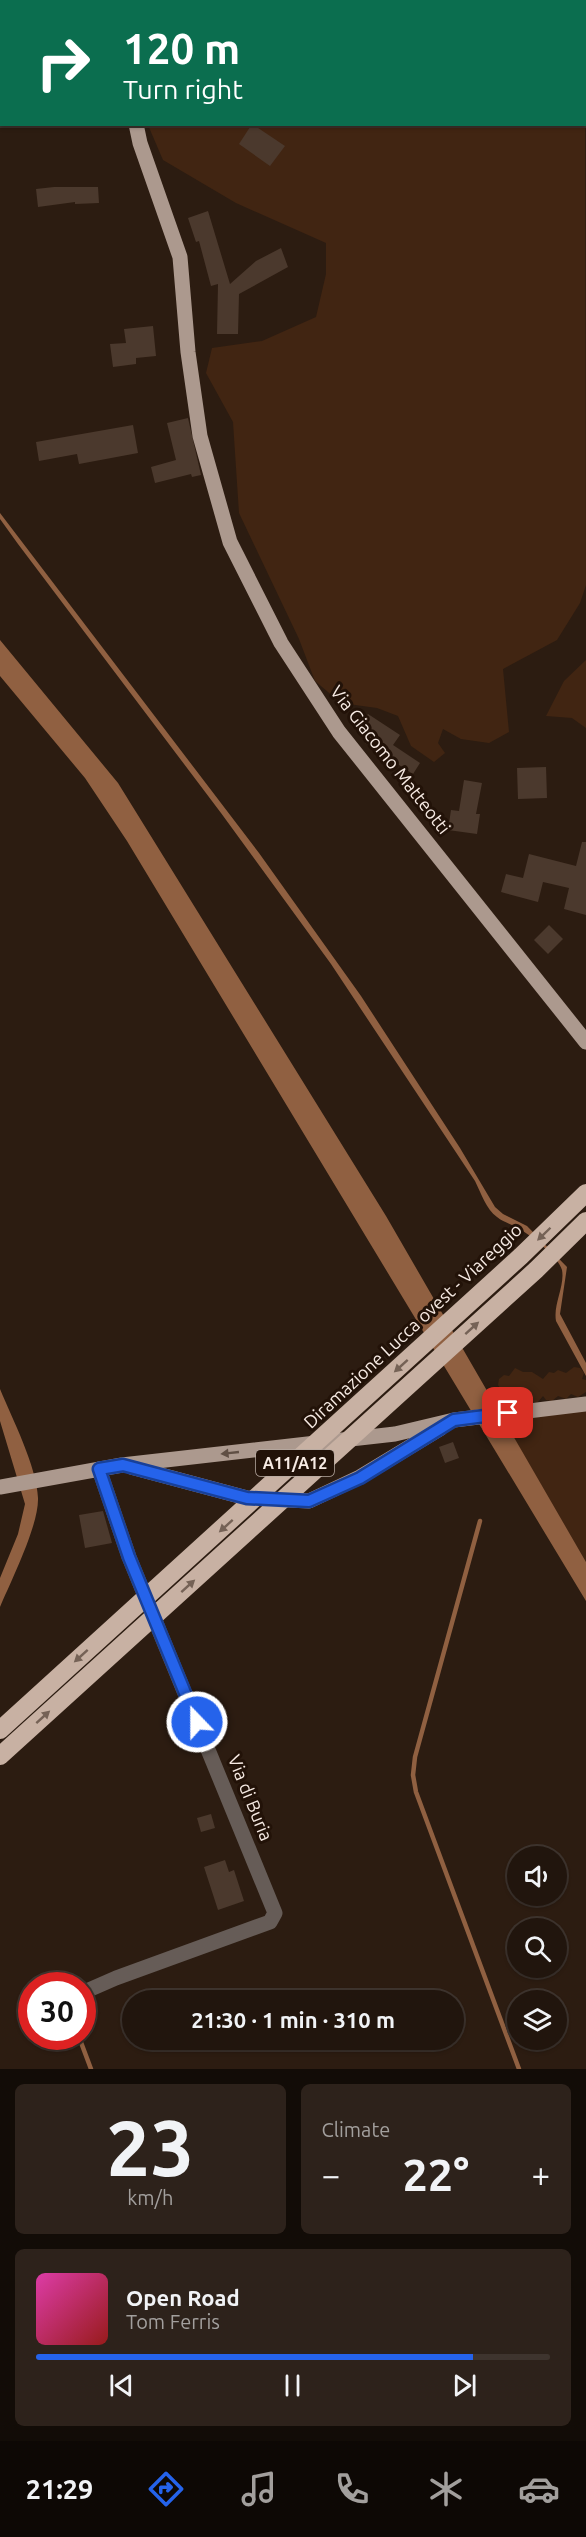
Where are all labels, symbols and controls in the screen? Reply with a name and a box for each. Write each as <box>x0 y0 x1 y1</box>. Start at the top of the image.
icon: right <box>24 24 102 102</box>
text: 120 m <box>123 25 240 72</box>
text: Turn right <box>123 74 243 104</box>
street label: Via Giacomo Matteotti <box>327 681 455 837</box>
street label: Diramazione Lucca ovest - Viareggio <box>299 1219 525 1432</box>
one-way arrow <box>538 1226 552 1240</box>
one-way arrow <box>464 1322 479 1335</box>
one-way arrow <box>394 1359 409 1372</box>
pin <box>482 1387 533 1438</box>
icon: arrive <box>491 1396 524 1429</box>
one-way arrow <box>221 1448 240 1458</box>
road number: A11/A12 <box>256 1450 334 1476</box>
one-way arrow <box>219 1518 233 1532</box>
one-way arrow <box>180 1579 195 1593</box>
one-way arrow <box>74 1649 89 1663</box>
position arrow <box>165 1690 229 1754</box>
one-way arrow <box>36 1710 51 1724</box>
street label: Via di Buria <box>225 1752 277 1844</box>
map controls <box>507 1846 567 2050</box>
button: sound <box>507 1846 567 1906</box>
button: search <box>507 1918 567 1978</box>
speed limit sign: 30 <box>18 1972 96 2050</box>
button: layers <box>507 1990 567 2050</box>
text: 21:30 · 1 min · 310 m <box>191 2007 395 2032</box>
text: 23 <box>106 2103 194 2191</box>
text: Climate <box>322 2118 390 2141</box>
text: 22° <box>402 2149 469 2200</box>
text: − <box>322 2156 340 2193</box>
text: + <box>531 2156 550 2193</box>
text: km/h <box>127 2186 173 2209</box>
text: Open Road <box>126 2285 240 2310</box>
text: Tom Ferris <box>126 2310 220 2333</box>
icon: previous <box>105 2369 138 2402</box>
icon: pause <box>276 2369 309 2402</box>
icon: next <box>448 2369 481 2402</box>
icon: directions <box>145 2468 187 2510</box>
icon: music <box>238 2468 280 2510</box>
icon: phone <box>331 2468 373 2510</box>
icon: climate <box>425 2468 467 2510</box>
icon: car <box>518 2468 560 2510</box>
text: 21:29 <box>26 2474 93 2504</box>

